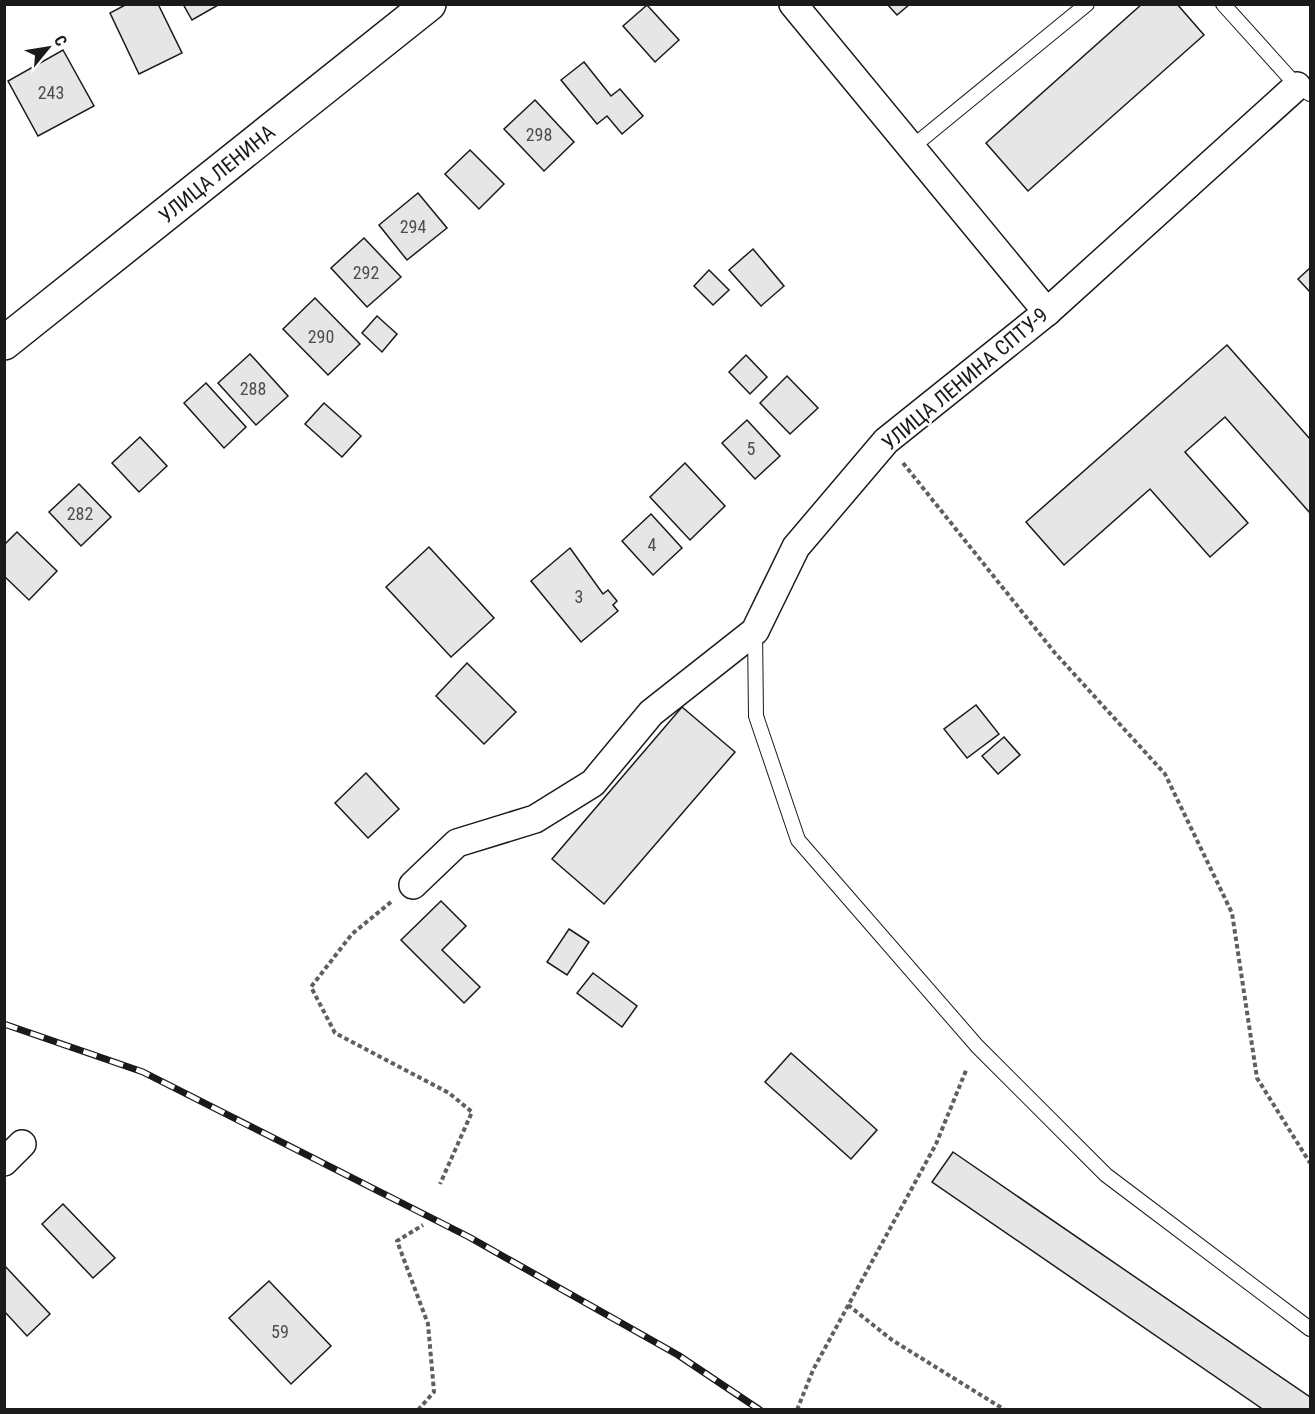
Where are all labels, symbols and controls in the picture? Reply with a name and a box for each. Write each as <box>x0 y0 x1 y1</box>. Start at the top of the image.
north arrow <box>18 18 78 78</box>
text: С <box>50 32 71 49</box>
house number: 243 <box>38 82 64 103</box>
street label: УЛИЦА ЛЕНИНА <box>154 120 280 228</box>
house number: 298 <box>526 124 552 145</box>
house number: 294 <box>400 216 426 237</box>
house number: 292 <box>353 262 379 283</box>
street label: УЛИЦА ЛЕНИНА СПТУ-9 <box>877 303 1053 455</box>
house number: 290 <box>308 326 334 347</box>
house number: 288 <box>240 378 266 399</box>
house number: 5 <box>747 438 756 459</box>
house number: 282 <box>67 503 93 524</box>
house number: 4 <box>648 534 657 555</box>
house number: 3 <box>575 586 583 607</box>
house number: 59 <box>271 1321 289 1342</box>

